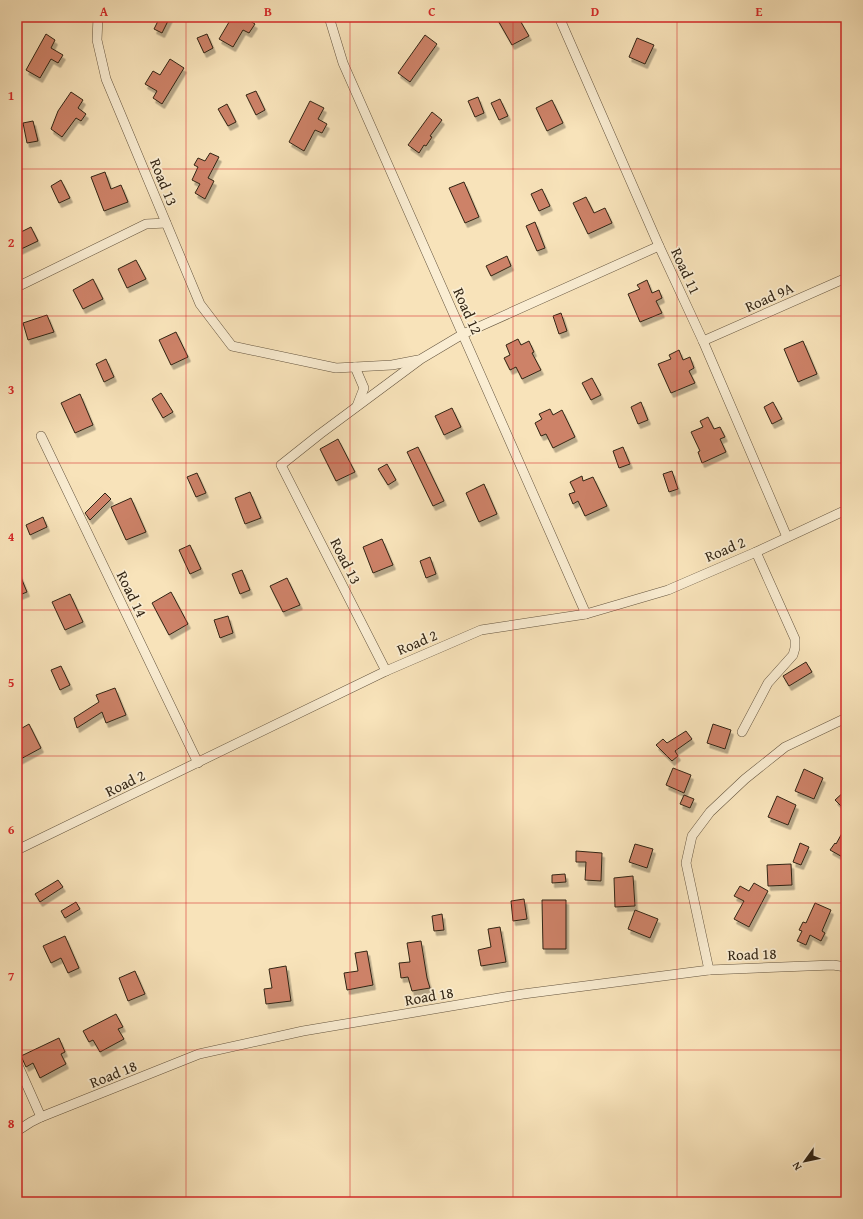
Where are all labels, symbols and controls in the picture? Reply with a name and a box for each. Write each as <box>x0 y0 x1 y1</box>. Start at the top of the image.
text: A <box>100 2 109 21</box>
text: B <box>264 2 272 21</box>
text: C <box>428 2 436 21</box>
text: D <box>591 2 599 21</box>
text: E <box>756 2 763 21</box>
text: 1 <box>8 86 14 105</box>
street label: Road 13 <box>145 155 183 209</box>
text: 2 <box>8 233 15 252</box>
street label: Road 11 <box>666 244 706 298</box>
street label: Road 9A <box>741 277 797 317</box>
street label: Road 12 <box>448 284 488 338</box>
text: 3 <box>8 380 14 399</box>
text: 4 <box>8 527 15 546</box>
street label: Road 2 <box>702 531 748 567</box>
street label: Road 13 <box>325 534 367 588</box>
street label: Road 14 <box>112 567 152 621</box>
street label: Road 2 <box>394 624 440 660</box>
text: 5 <box>8 673 15 692</box>
street label: Road 2 <box>102 764 148 802</box>
text: 6 <box>8 820 15 839</box>
street label: Road 18 <box>727 943 777 965</box>
text: 7 <box>8 967 15 986</box>
street label: Road 18 <box>403 981 455 1011</box>
street label: Road 18 <box>86 1055 140 1093</box>
text: 8 <box>8 1114 15 1133</box>
north arrow <box>785 1141 825 1181</box>
text: N <box>788 1158 805 1174</box>

